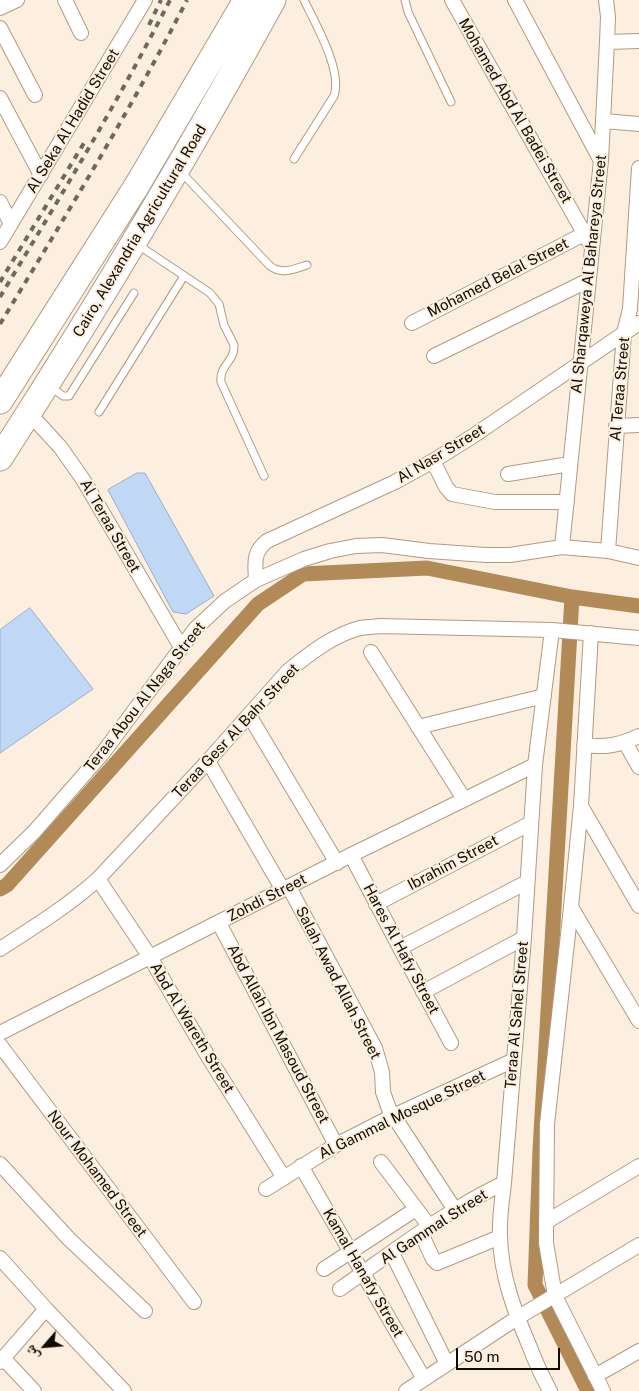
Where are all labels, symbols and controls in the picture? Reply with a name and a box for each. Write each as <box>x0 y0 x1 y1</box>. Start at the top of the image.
street label: Mohamed Abd Al Badei Street <box>455 15 575 207</box>
street label: Al Seka Al Hadid Street <box>23 46 123 196</box>
street label: Cairo, Alexandria Agricultural Road <box>69 121 211 341</box>
street label: Al Sharqaweya Al Bahareya Street <box>568 154 610 394</box>
street label: Mohamed Belal Street <box>424 235 572 321</box>
street label: Al Teraa Street <box>606 336 634 442</box>
street label: Al Nasr Street <box>394 421 488 487</box>
street label: Al Teraa Street <box>76 476 144 576</box>
street label: Teraa Abou Al Naga Street <box>81 618 209 776</box>
street label: Teraa Gesr Al Bahr Street <box>169 660 303 802</box>
street label: Ibrahim Street <box>405 832 501 894</box>
street label: Zohdi Street <box>224 870 310 926</box>
street label: Hares Al Hafy Street <box>359 881 443 1017</box>
street label: Salah Awad Allah Street <box>292 903 384 1063</box>
street label: Teraa Al Sahel Street <box>502 940 532 1090</box>
street label: Abd Allah Ibn Masoud Street <box>223 941 333 1127</box>
street label: Abd Al Wareth Street <box>146 960 238 1096</box>
street label: Al Gammal Mosque Street <box>316 1067 488 1163</box>
street label: Nour Mohamed Street <box>43 1107 151 1241</box>
street label: Al Gammal Street <box>377 1186 491 1268</box>
street label: Kamal Hanafy Street <box>319 1205 407 1341</box>
north arrow <box>20 1321 70 1371</box>
scale bar <box>459 1338 563 1370</box>
text: ش <box>21 1343 42 1363</box>
text: 50 m <box>464 1348 499 1365</box>

